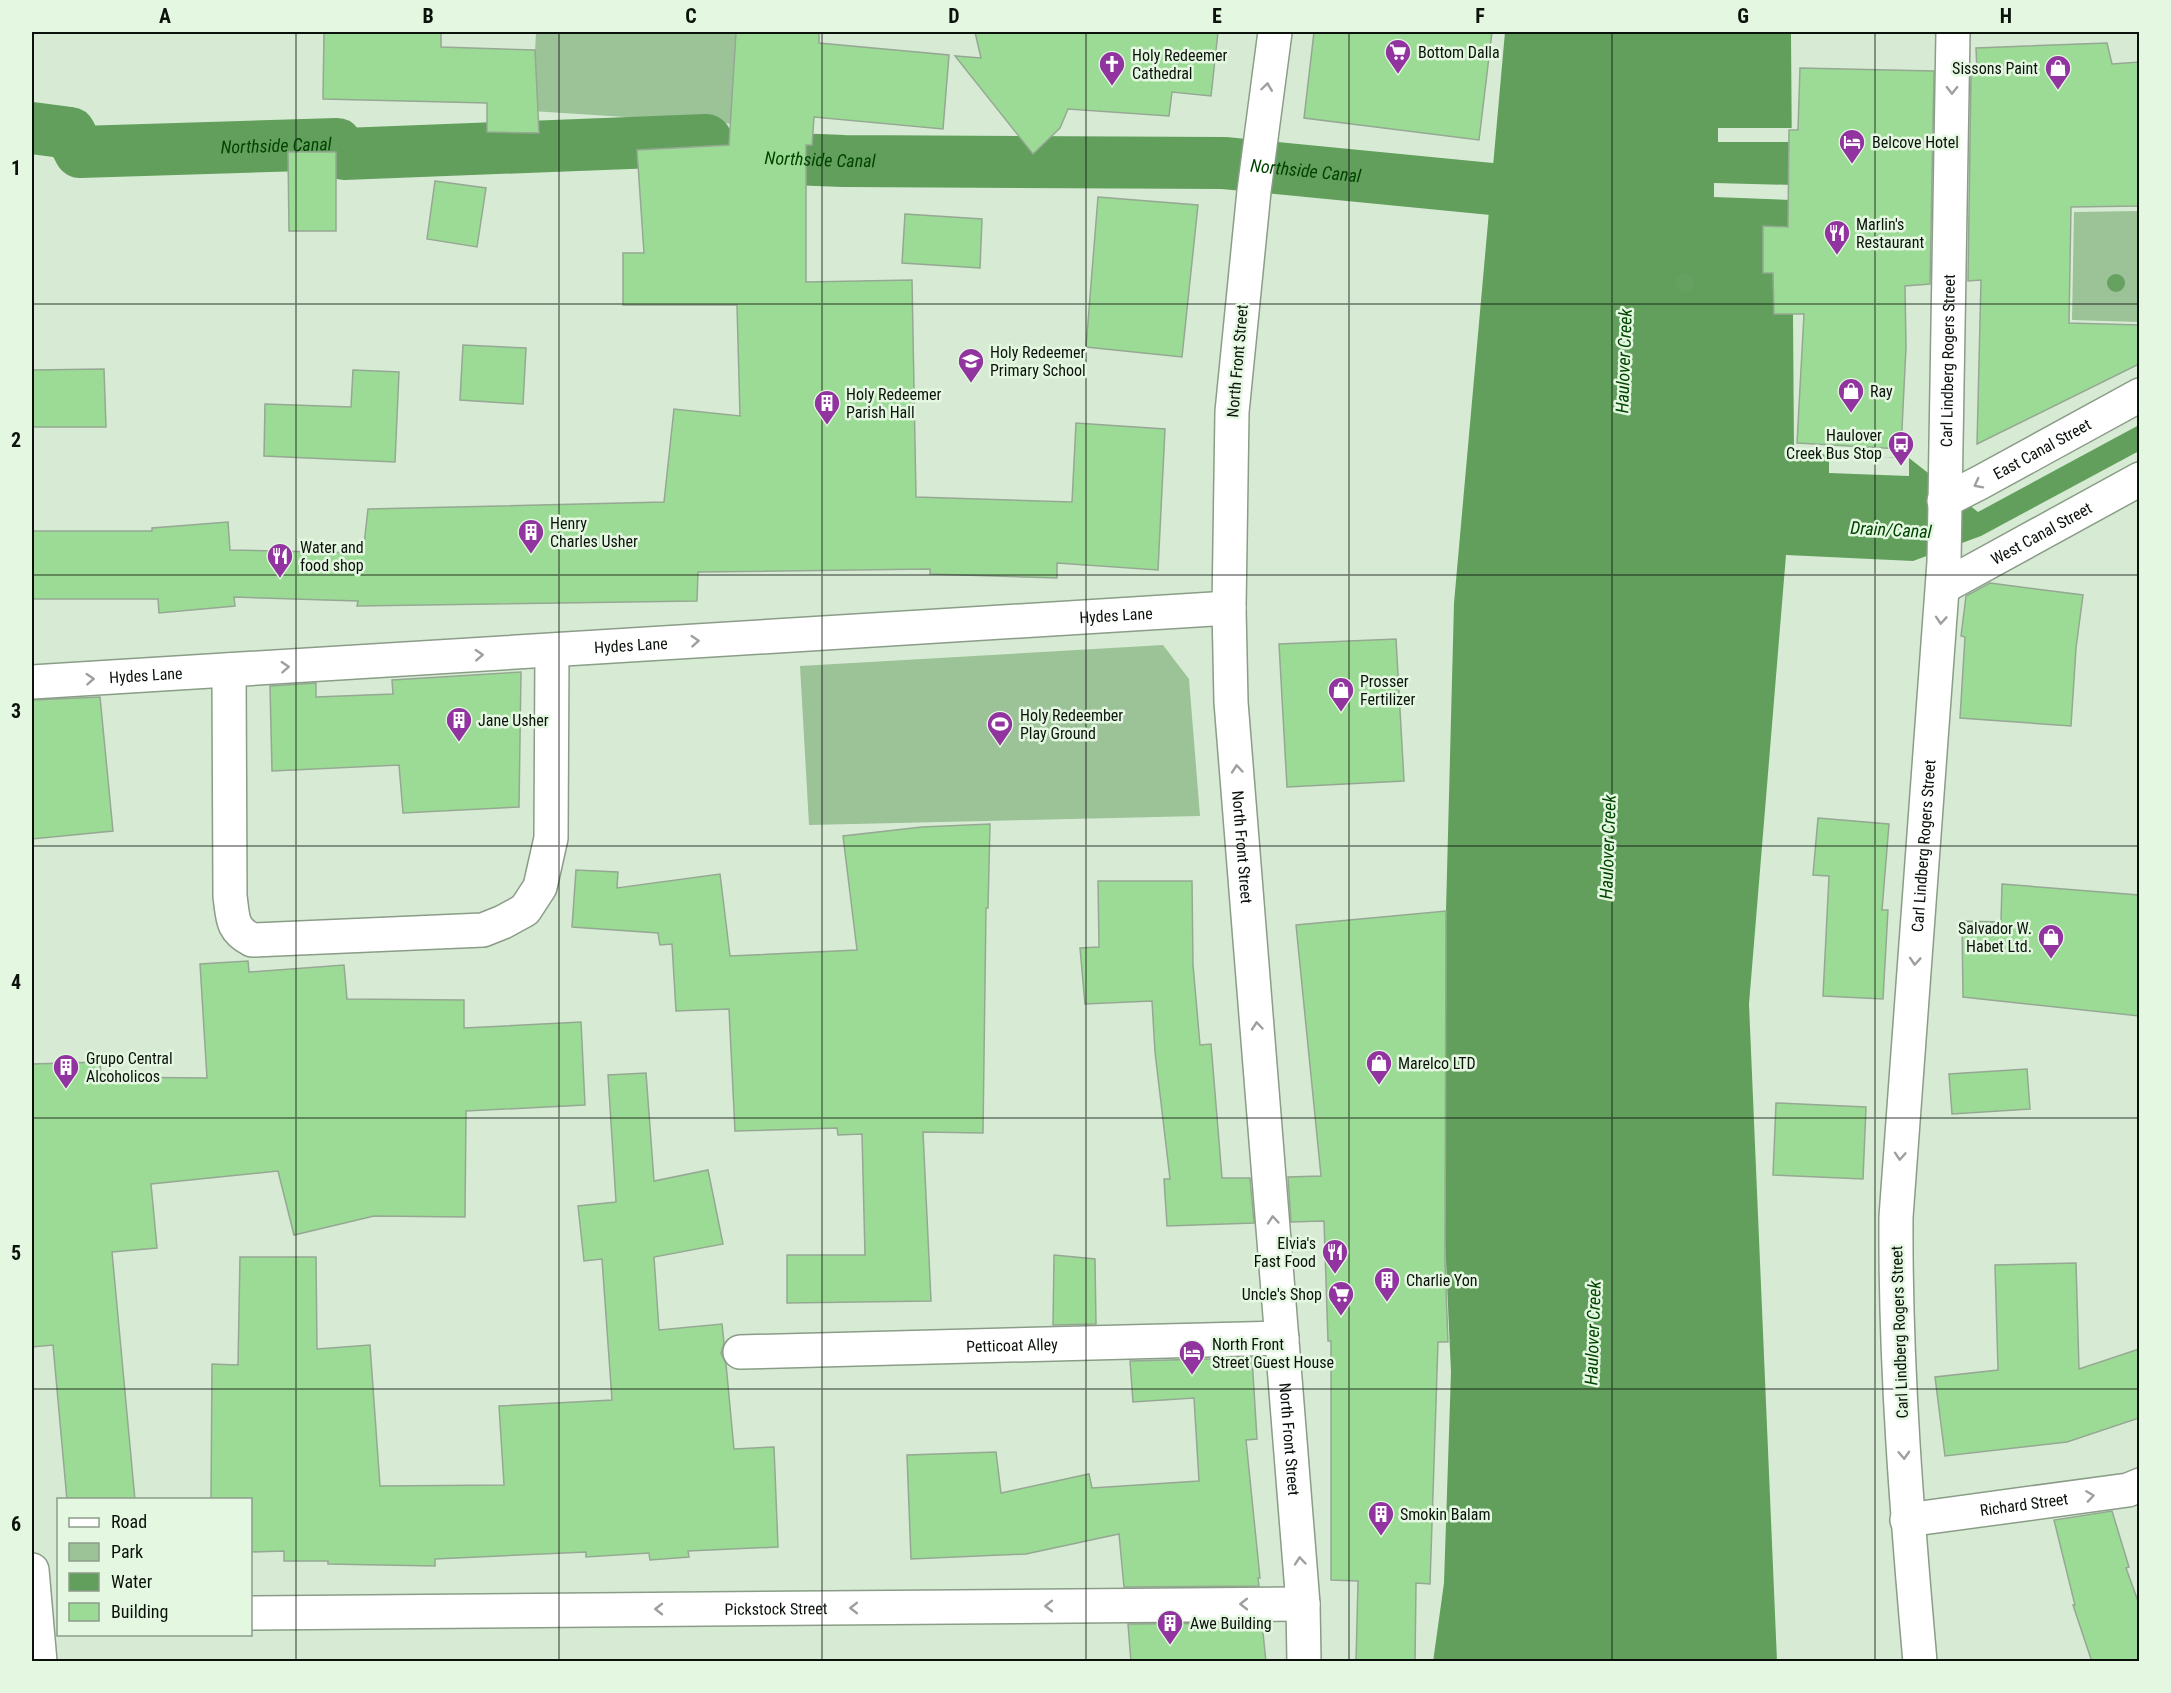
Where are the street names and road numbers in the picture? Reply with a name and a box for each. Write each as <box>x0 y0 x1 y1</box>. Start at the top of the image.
street label: Carl Lindberg Rogers Street <box>1937 274 1959 447</box>
street label: North Front Street <box>1223 304 1252 418</box>
street label: East Canal Street <box>1990 415 2094 483</box>
street label: West Canal Street <box>1988 498 2095 569</box>
street label: Hydes Lane <box>1079 604 1153 627</box>
street label: Hydes Lane <box>594 634 668 657</box>
street label: Hydes Lane <box>109 664 183 687</box>
street label: Carl Lindberg Rogers Street <box>1908 759 1940 933</box>
street label: North Front Street <box>1228 790 1256 905</box>
street label: Carl Lindberg Rogers Street <box>1887 1245 1912 1419</box>
street label: Petticoat Alley <box>966 1335 1058 1356</box>
street label: North Front Street <box>1275 1382 1303 1497</box>
street label: Richard Street <box>1979 1489 2070 1520</box>
street label: Pickstock Street <box>724 1599 828 1619</box>

